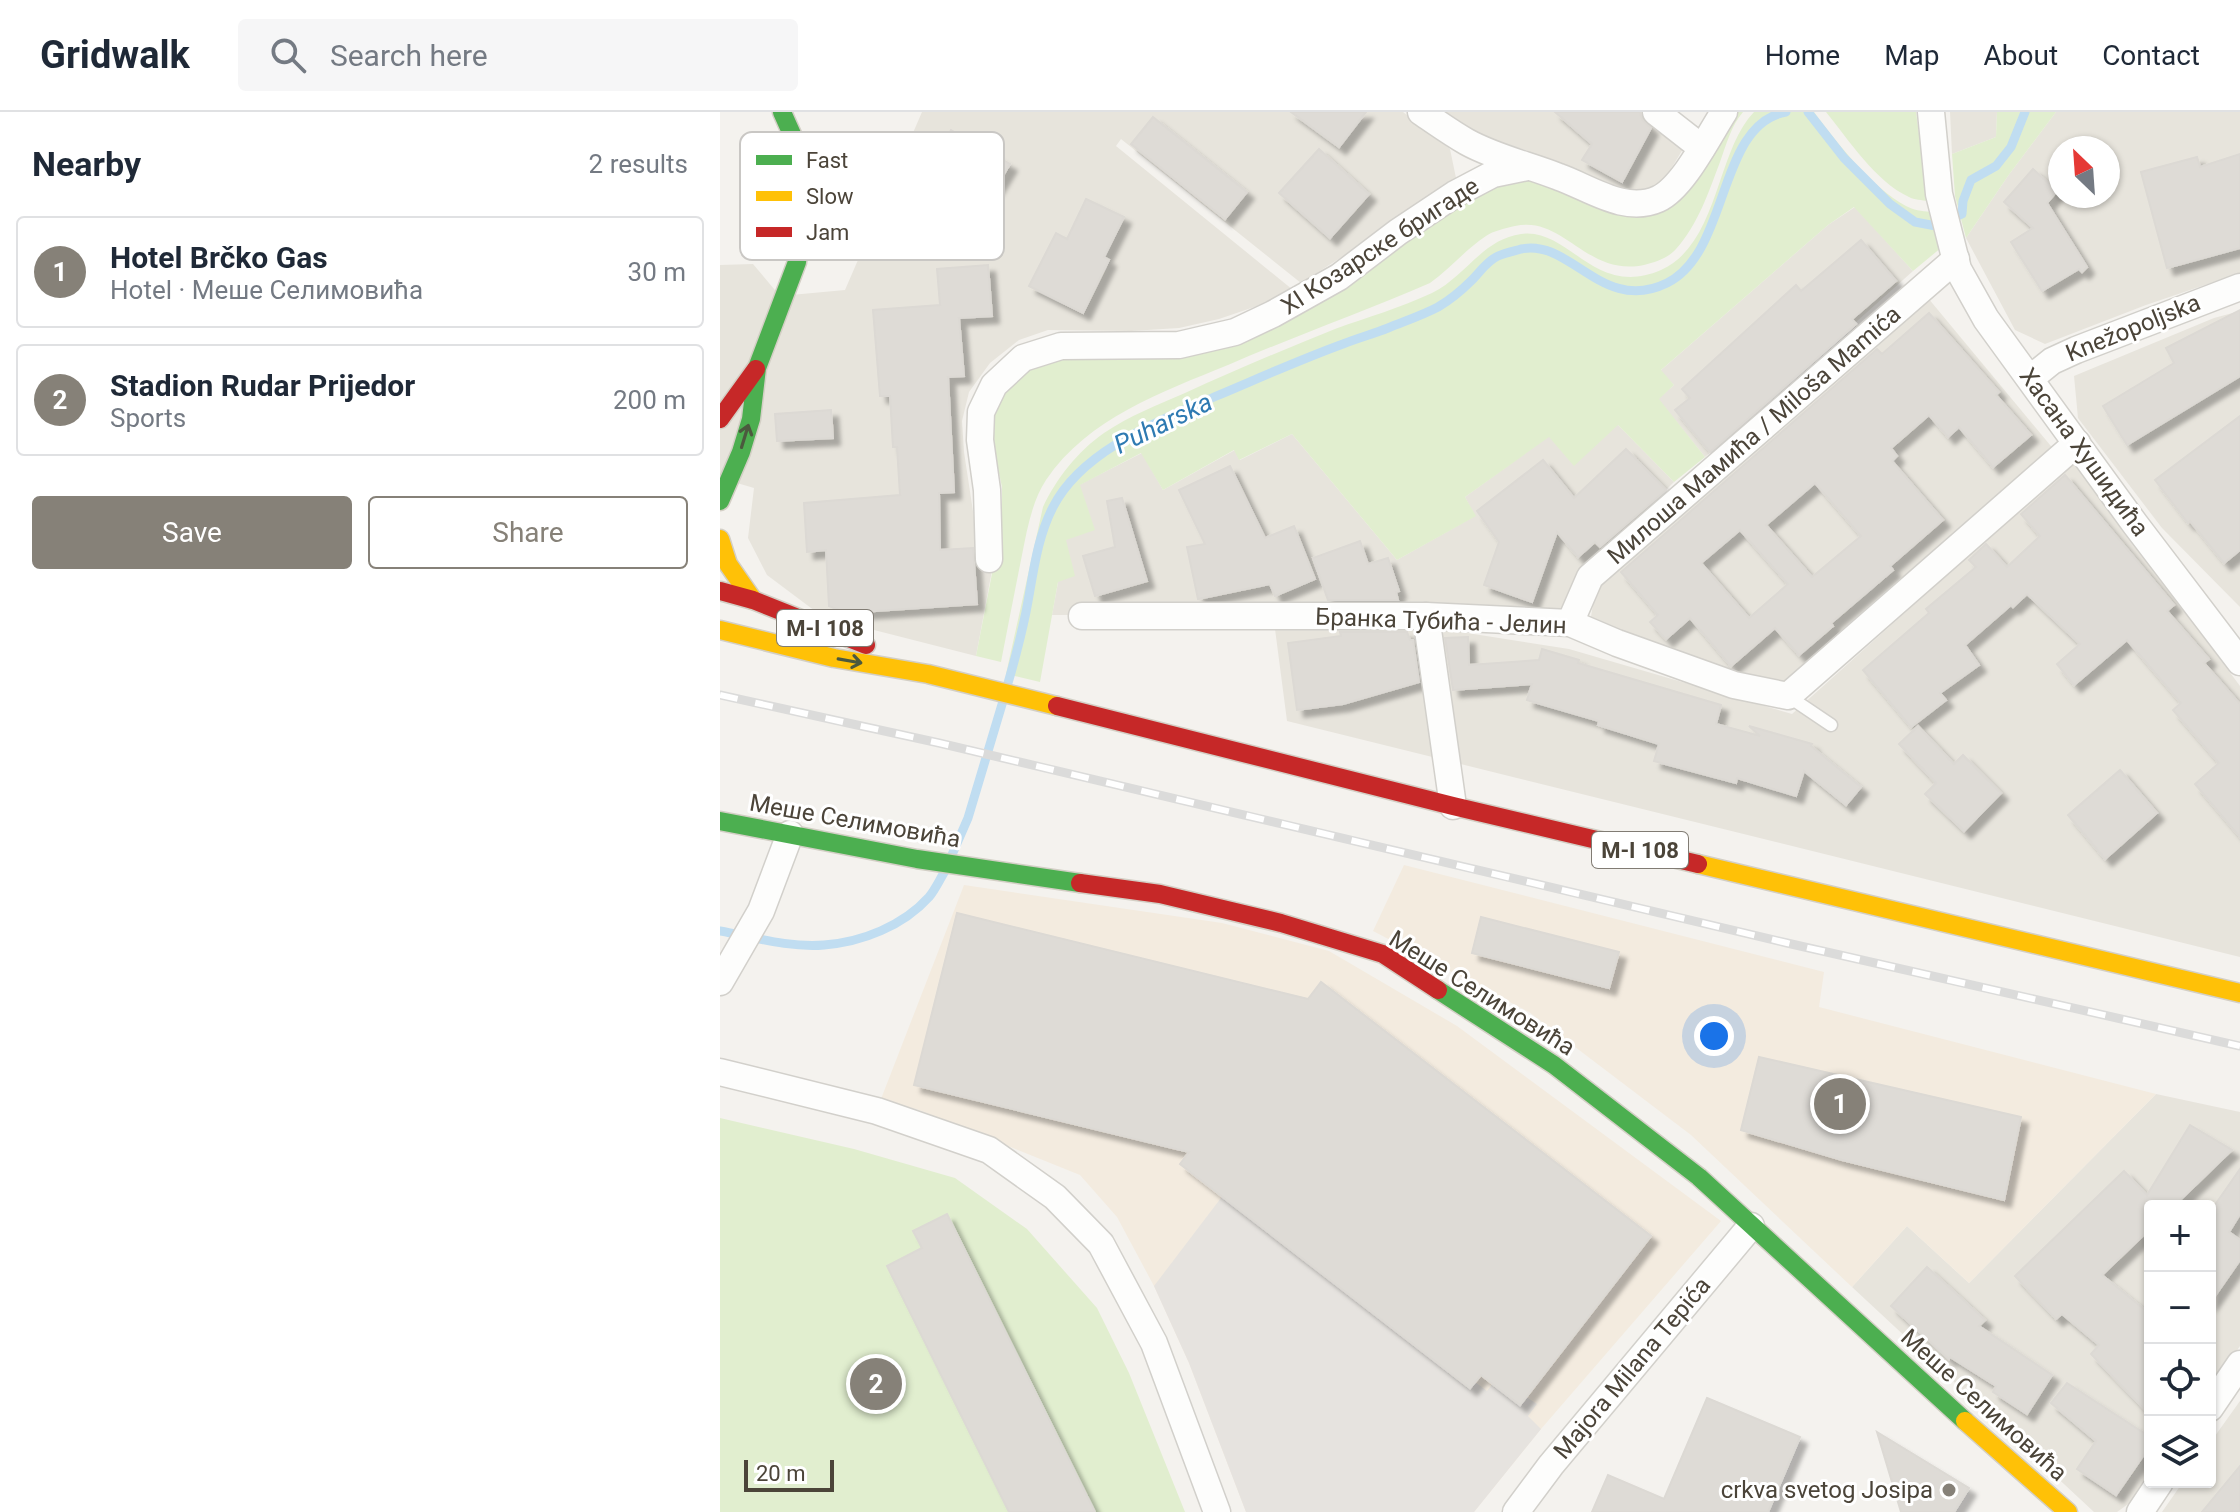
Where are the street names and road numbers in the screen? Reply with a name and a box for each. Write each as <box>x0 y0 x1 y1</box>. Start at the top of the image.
street label: XI Козарске бригаде <box>1276 172 1484 320</box>
street label: Knežopoljska <box>2062 288 2204 368</box>
street label: Милоша Мамића / Miloša Mamića <box>1602 300 1906 570</box>
street label: Хасана Хушидића <box>2014 363 2154 541</box>
street label: Бранка Тубића - Јелин <box>1315 603 1567 639</box>
road number: M-I 108 <box>777 610 873 646</box>
street label: Меше Селимовића <box>747 789 963 853</box>
road number: M-I 108 <box>1592 832 1688 868</box>
street label: Меше Селимовића <box>1384 925 1580 1061</box>
street label: Majora Milana Tepića <box>1548 1272 1716 1464</box>
street label: Меше Селимовића <box>1895 1323 2073 1487</box>

